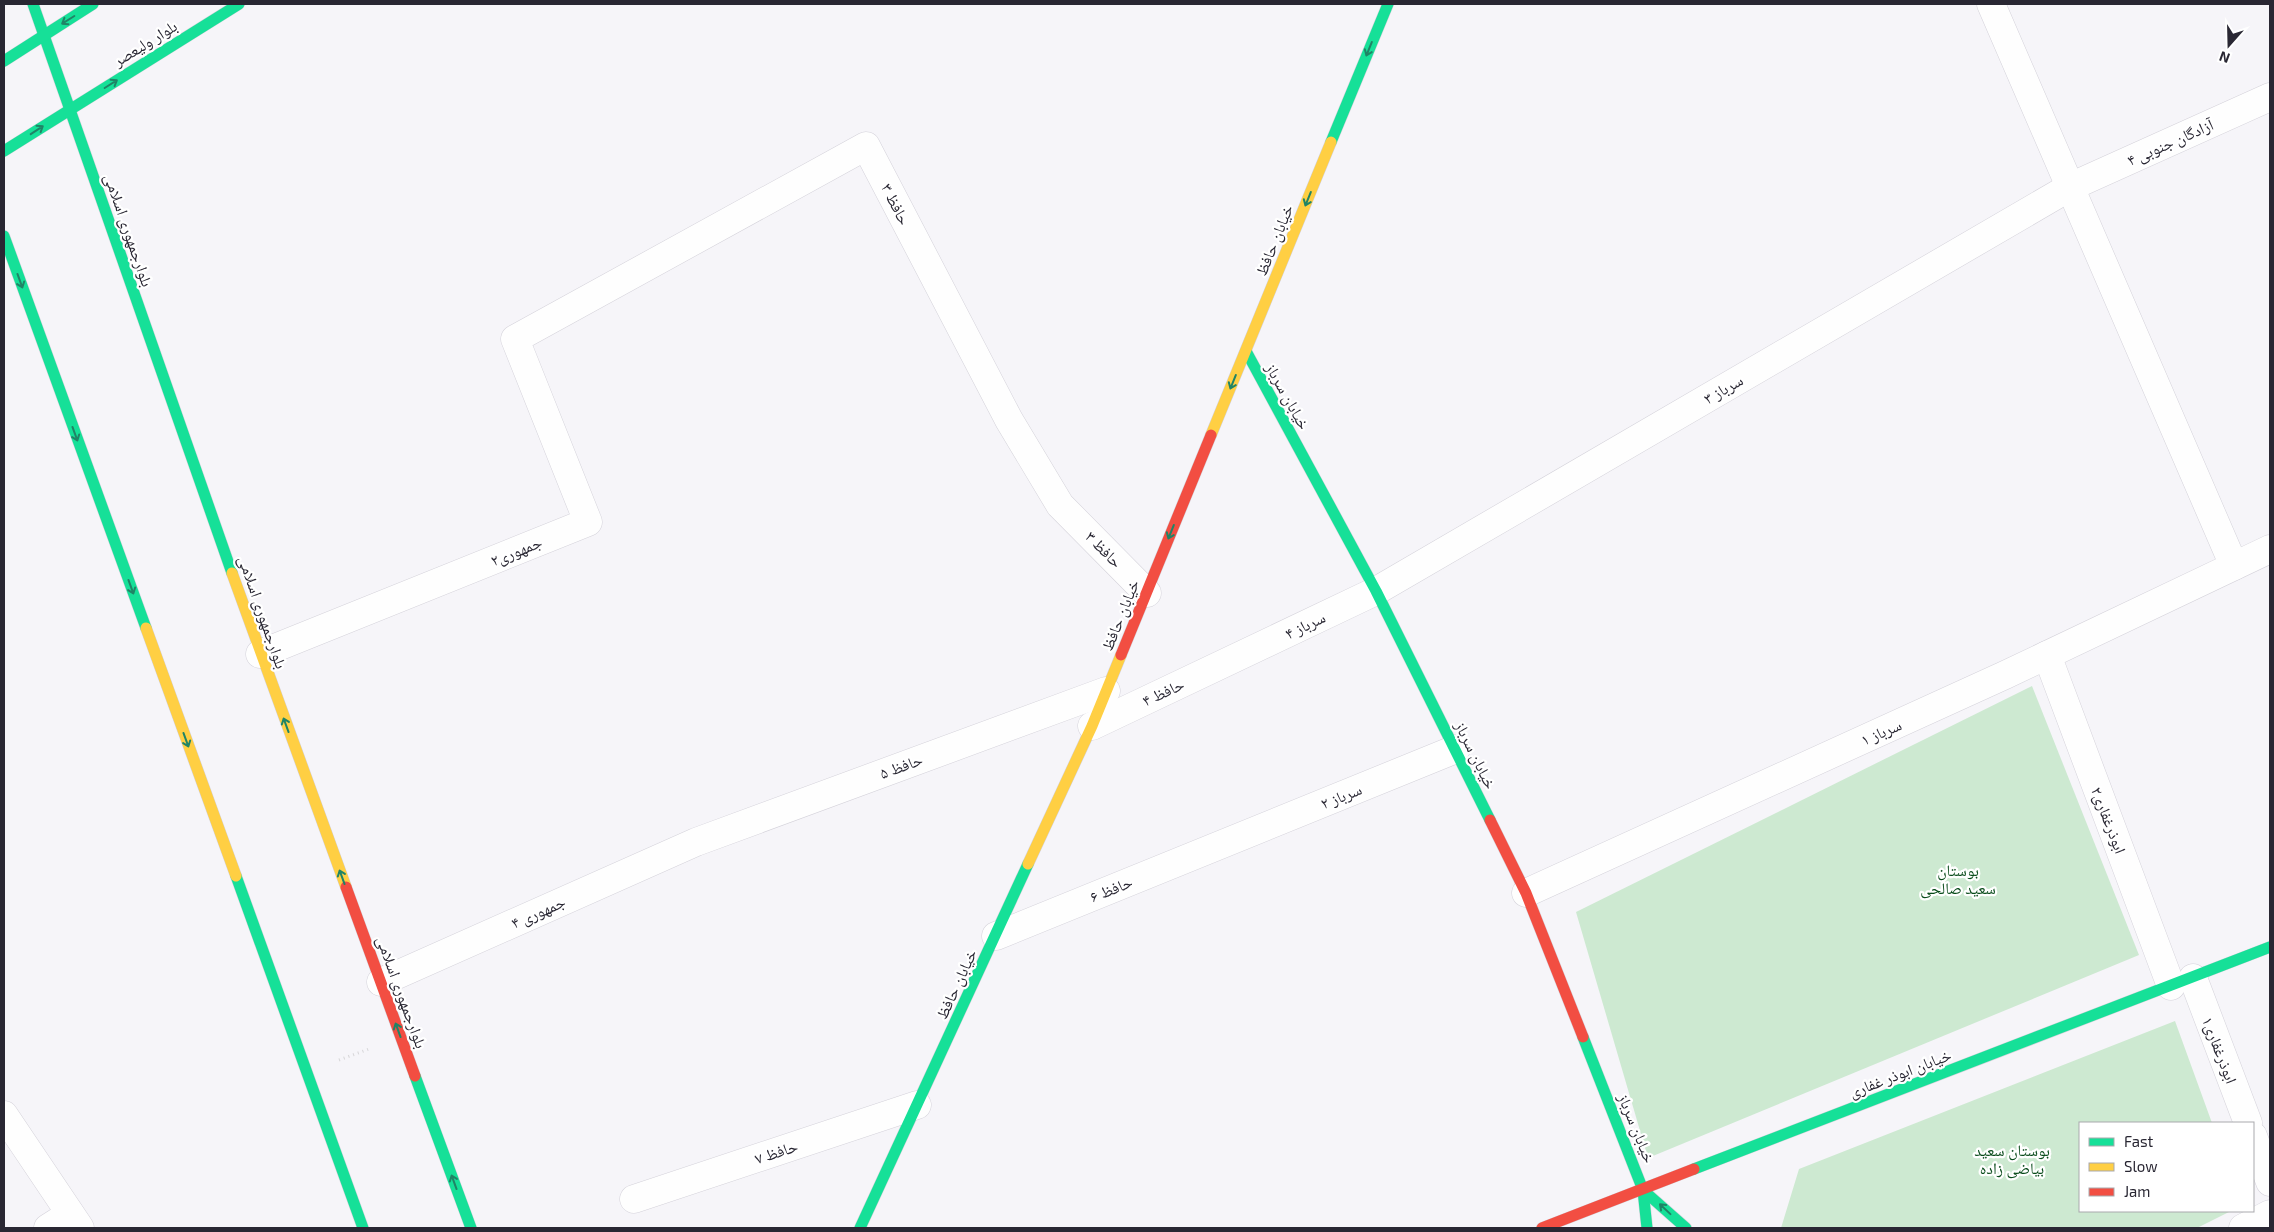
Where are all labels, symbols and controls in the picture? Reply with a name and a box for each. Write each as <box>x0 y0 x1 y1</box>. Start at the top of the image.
one-way arrow <box>62 15 76 25</box>
street label: بلوار ولیعصر <box>109 16 181 71</box>
north arrow <box>2204 20 2254 70</box>
one-way arrow <box>1364 41 1373 56</box>
text: N <box>2217 48 2232 67</box>
one-way arrow <box>103 78 117 88</box>
street label: آزادگان جنوبی ۴ <box>2124 114 2218 171</box>
one-way arrow <box>29 125 43 135</box>
street label: بلوارجمهوری اسلامی <box>99 171 158 289</box>
street label: حافظ ۳ <box>878 180 915 228</box>
one-way arrow <box>1302 191 1312 206</box>
street label: خیابان حافظ <box>1251 202 1298 279</box>
one-way arrow <box>16 273 25 289</box>
street label: خیابان سرباز <box>1260 358 1314 433</box>
street label: سرباز ۳ <box>1700 370 1746 408</box>
one-way arrow <box>1228 374 1237 389</box>
one-way arrow <box>71 426 81 442</box>
one-way arrow <box>1166 525 1175 540</box>
street label: حافظ ۳ <box>1082 526 1127 571</box>
street label: جمهوری۲ <box>487 532 545 571</box>
street label: بلوارجمهوری اسلامی <box>233 553 292 671</box>
street label: خیابان حافظ <box>1097 577 1144 654</box>
one-way arrow <box>127 579 136 594</box>
street label: سرباز ۴ <box>1282 607 1328 643</box>
street label: حافظ ۴ <box>1139 674 1187 709</box>
street label: سرباز ۱ <box>1858 714 1904 750</box>
street label: خیابان سرباز <box>1450 717 1501 793</box>
one-way arrow <box>281 718 290 733</box>
one-way arrow <box>182 732 191 747</box>
street label: حافظ ۵ <box>877 749 925 782</box>
street label: سرباز ۲ <box>1318 779 1364 813</box>
street label: ابوذرغفاری۲ <box>2086 784 2131 857</box>
park label: بوستان سعید صالحی <box>1920 860 1996 899</box>
one-way arrow <box>337 870 346 886</box>
street label: حافظ ۶ <box>1087 871 1135 906</box>
street label: جمهوری ۴ <box>508 891 569 934</box>
street label: بلوارجمهوری اسلامی <box>371 933 432 1051</box>
street label: خیابان حافظ <box>931 946 982 1023</box>
street label: ابوذرغفاری۱ <box>2197 1014 2242 1087</box>
one-way arrow <box>393 1023 403 1038</box>
street label: خیابان ابوذر غفاری <box>1846 1044 1954 1103</box>
street label: خیابان سرباز <box>1613 1089 1660 1166</box>
legend <box>2079 1122 2254 1212</box>
text: Fast <box>2124 1132 2154 1150</box>
street label: حافظ ۷ <box>752 1136 800 1167</box>
park label: بوستان سعید بیاضی زاده <box>1974 1140 2050 1179</box>
text: Slow <box>2124 1157 2158 1175</box>
one-way arrow <box>449 1175 458 1191</box>
text: Jam <box>2124 1182 2150 1200</box>
one-way arrow <box>1658 1203 1671 1215</box>

